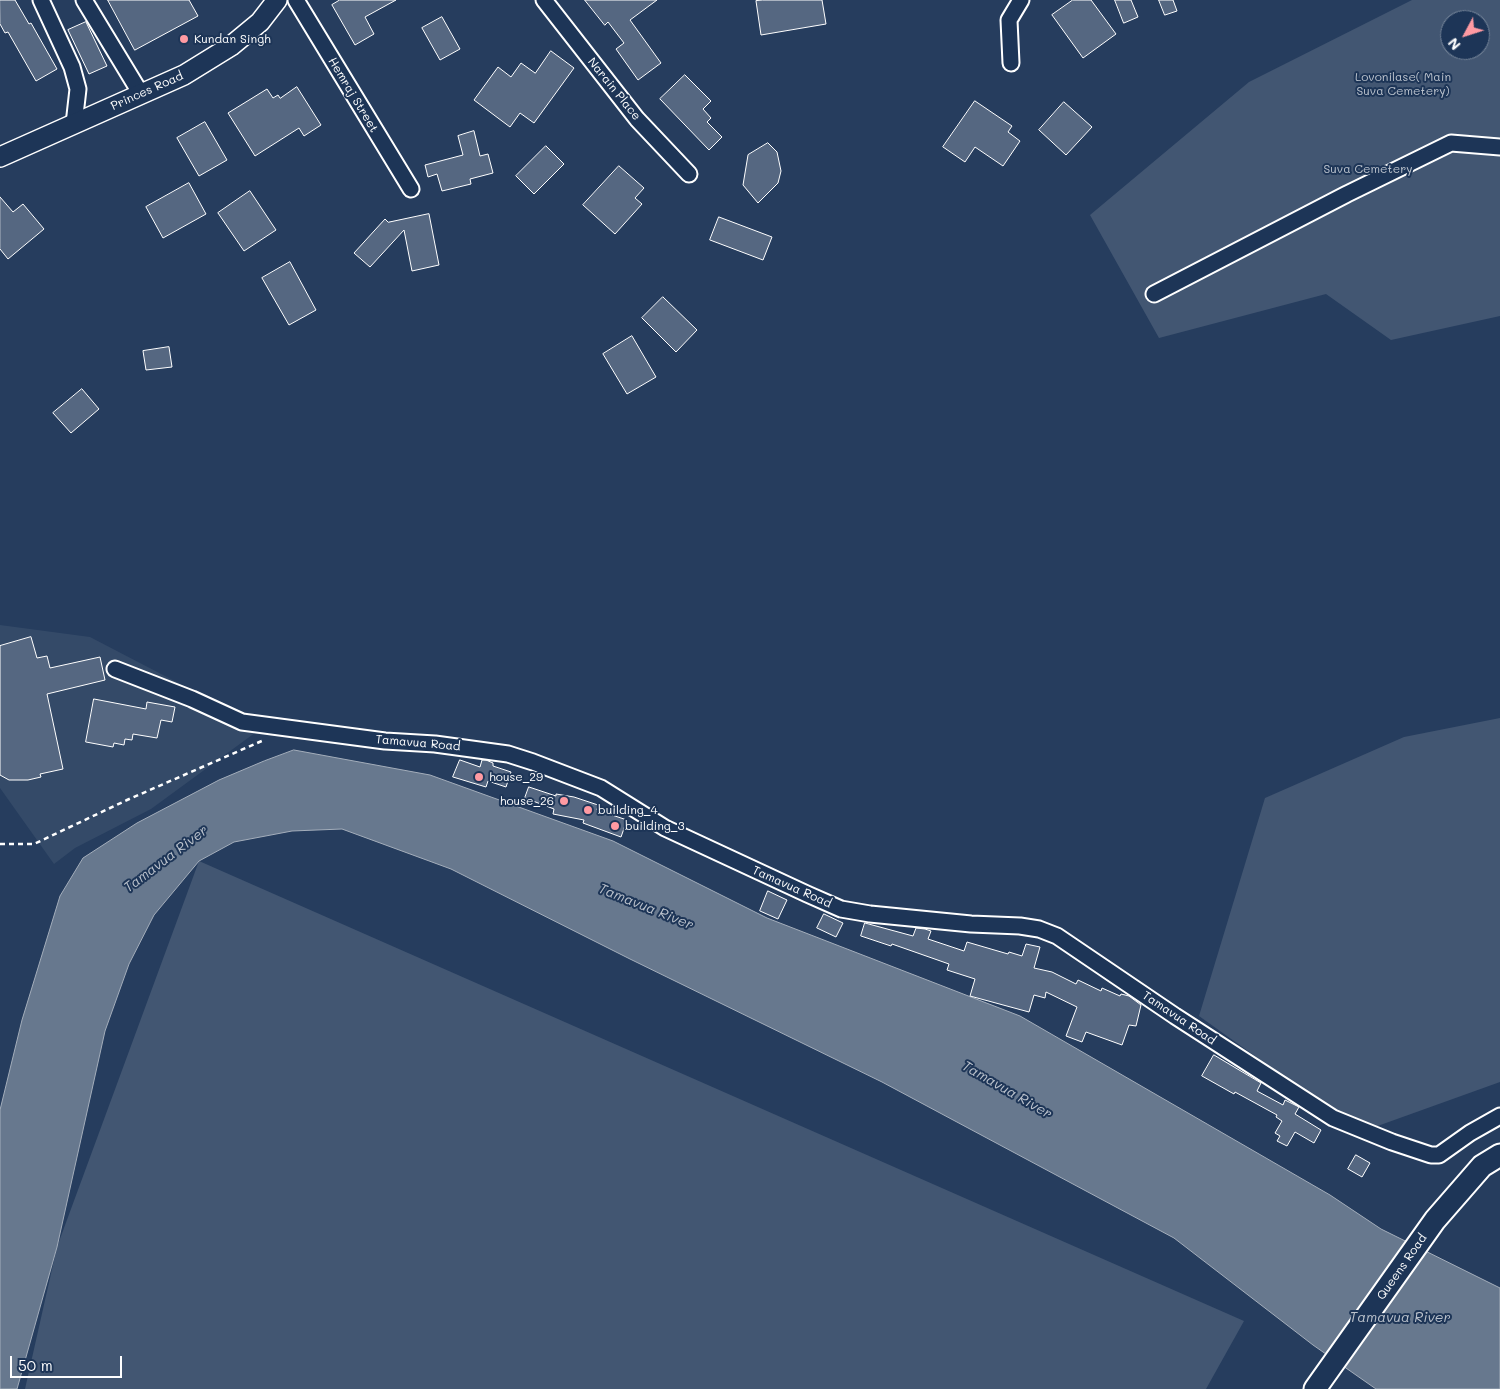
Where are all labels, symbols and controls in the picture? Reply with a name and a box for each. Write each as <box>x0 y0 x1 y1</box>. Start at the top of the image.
north arrow <box>1440 10 1490 60</box>
place label: Kundan Singh <box>194 32 271 46</box>
marker: Kundan Singh <box>178 33 190 45</box>
text: N <box>1443 34 1465 55</box>
street label: Hemraj Street <box>325 55 381 135</box>
street label: Narain Place <box>584 55 644 123</box>
street label: Princes Road <box>109 69 185 113</box>
park label: Lovonilase( Main Suva Cemetery) <box>1355 70 1451 98</box>
park label: Suva Cemetery <box>1324 162 1412 176</box>
street label: Tamavua Road <box>375 732 461 754</box>
place label: house_29 <box>489 770 543 784</box>
marker: house_29 <box>473 771 485 783</box>
place label: house_26 <box>500 794 554 808</box>
marker: house_26 <box>558 795 570 807</box>
place label: building_4 <box>598 803 657 817</box>
marker: building_4 <box>582 804 594 816</box>
place label: building_3 <box>625 819 684 833</box>
marker: building_3 <box>609 820 621 832</box>
water label: Tamavua River <box>121 822 211 896</box>
street label: Tamavua Road <box>750 863 834 911</box>
water label: Tamavua River <box>596 880 696 934</box>
street label: Tamavua Road <box>1140 988 1218 1048</box>
water label: Tamavua River <box>959 1057 1055 1123</box>
street label: Queens Road <box>1374 1231 1430 1303</box>
water label: Tamavua River <box>1349 1310 1451 1326</box>
scale bar <box>12 1346 125 1378</box>
text: 50 m <box>18 1355 53 1375</box>

